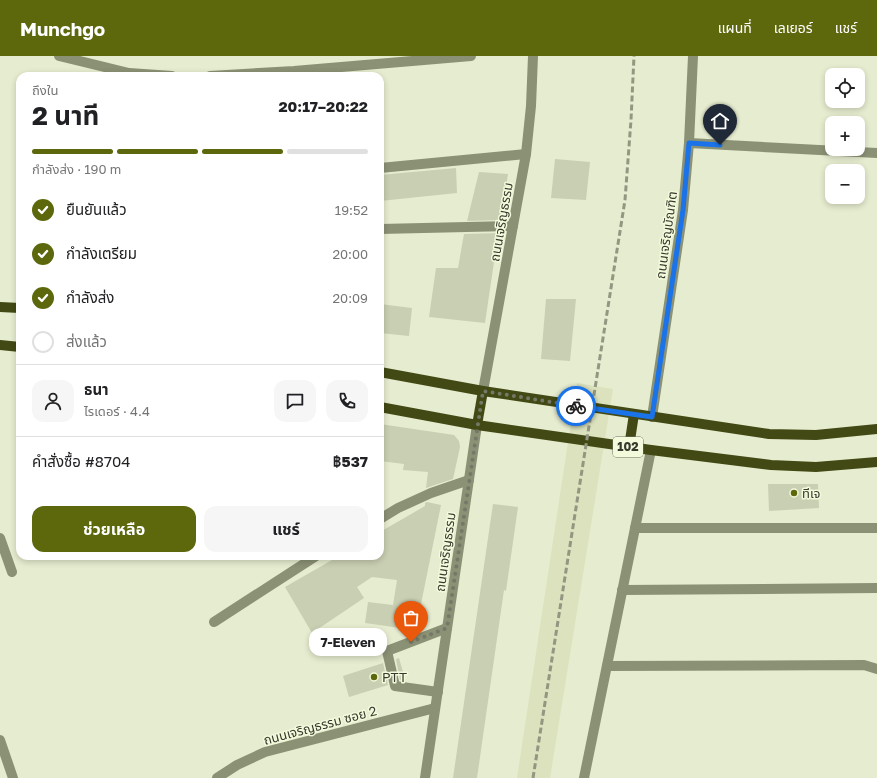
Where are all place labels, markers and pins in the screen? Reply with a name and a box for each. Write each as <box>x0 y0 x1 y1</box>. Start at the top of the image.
pin <box>703 104 737 145</box>
place label: ทีเจ <box>802 485 820 501</box>
marker: ทีเจ <box>789 488 799 498</box>
pin <box>394 601 428 642</box>
callout: 7-Eleven <box>309 628 387 656</box>
place label: PTT <box>382 669 407 685</box>
marker: PTT <box>369 672 379 682</box>

